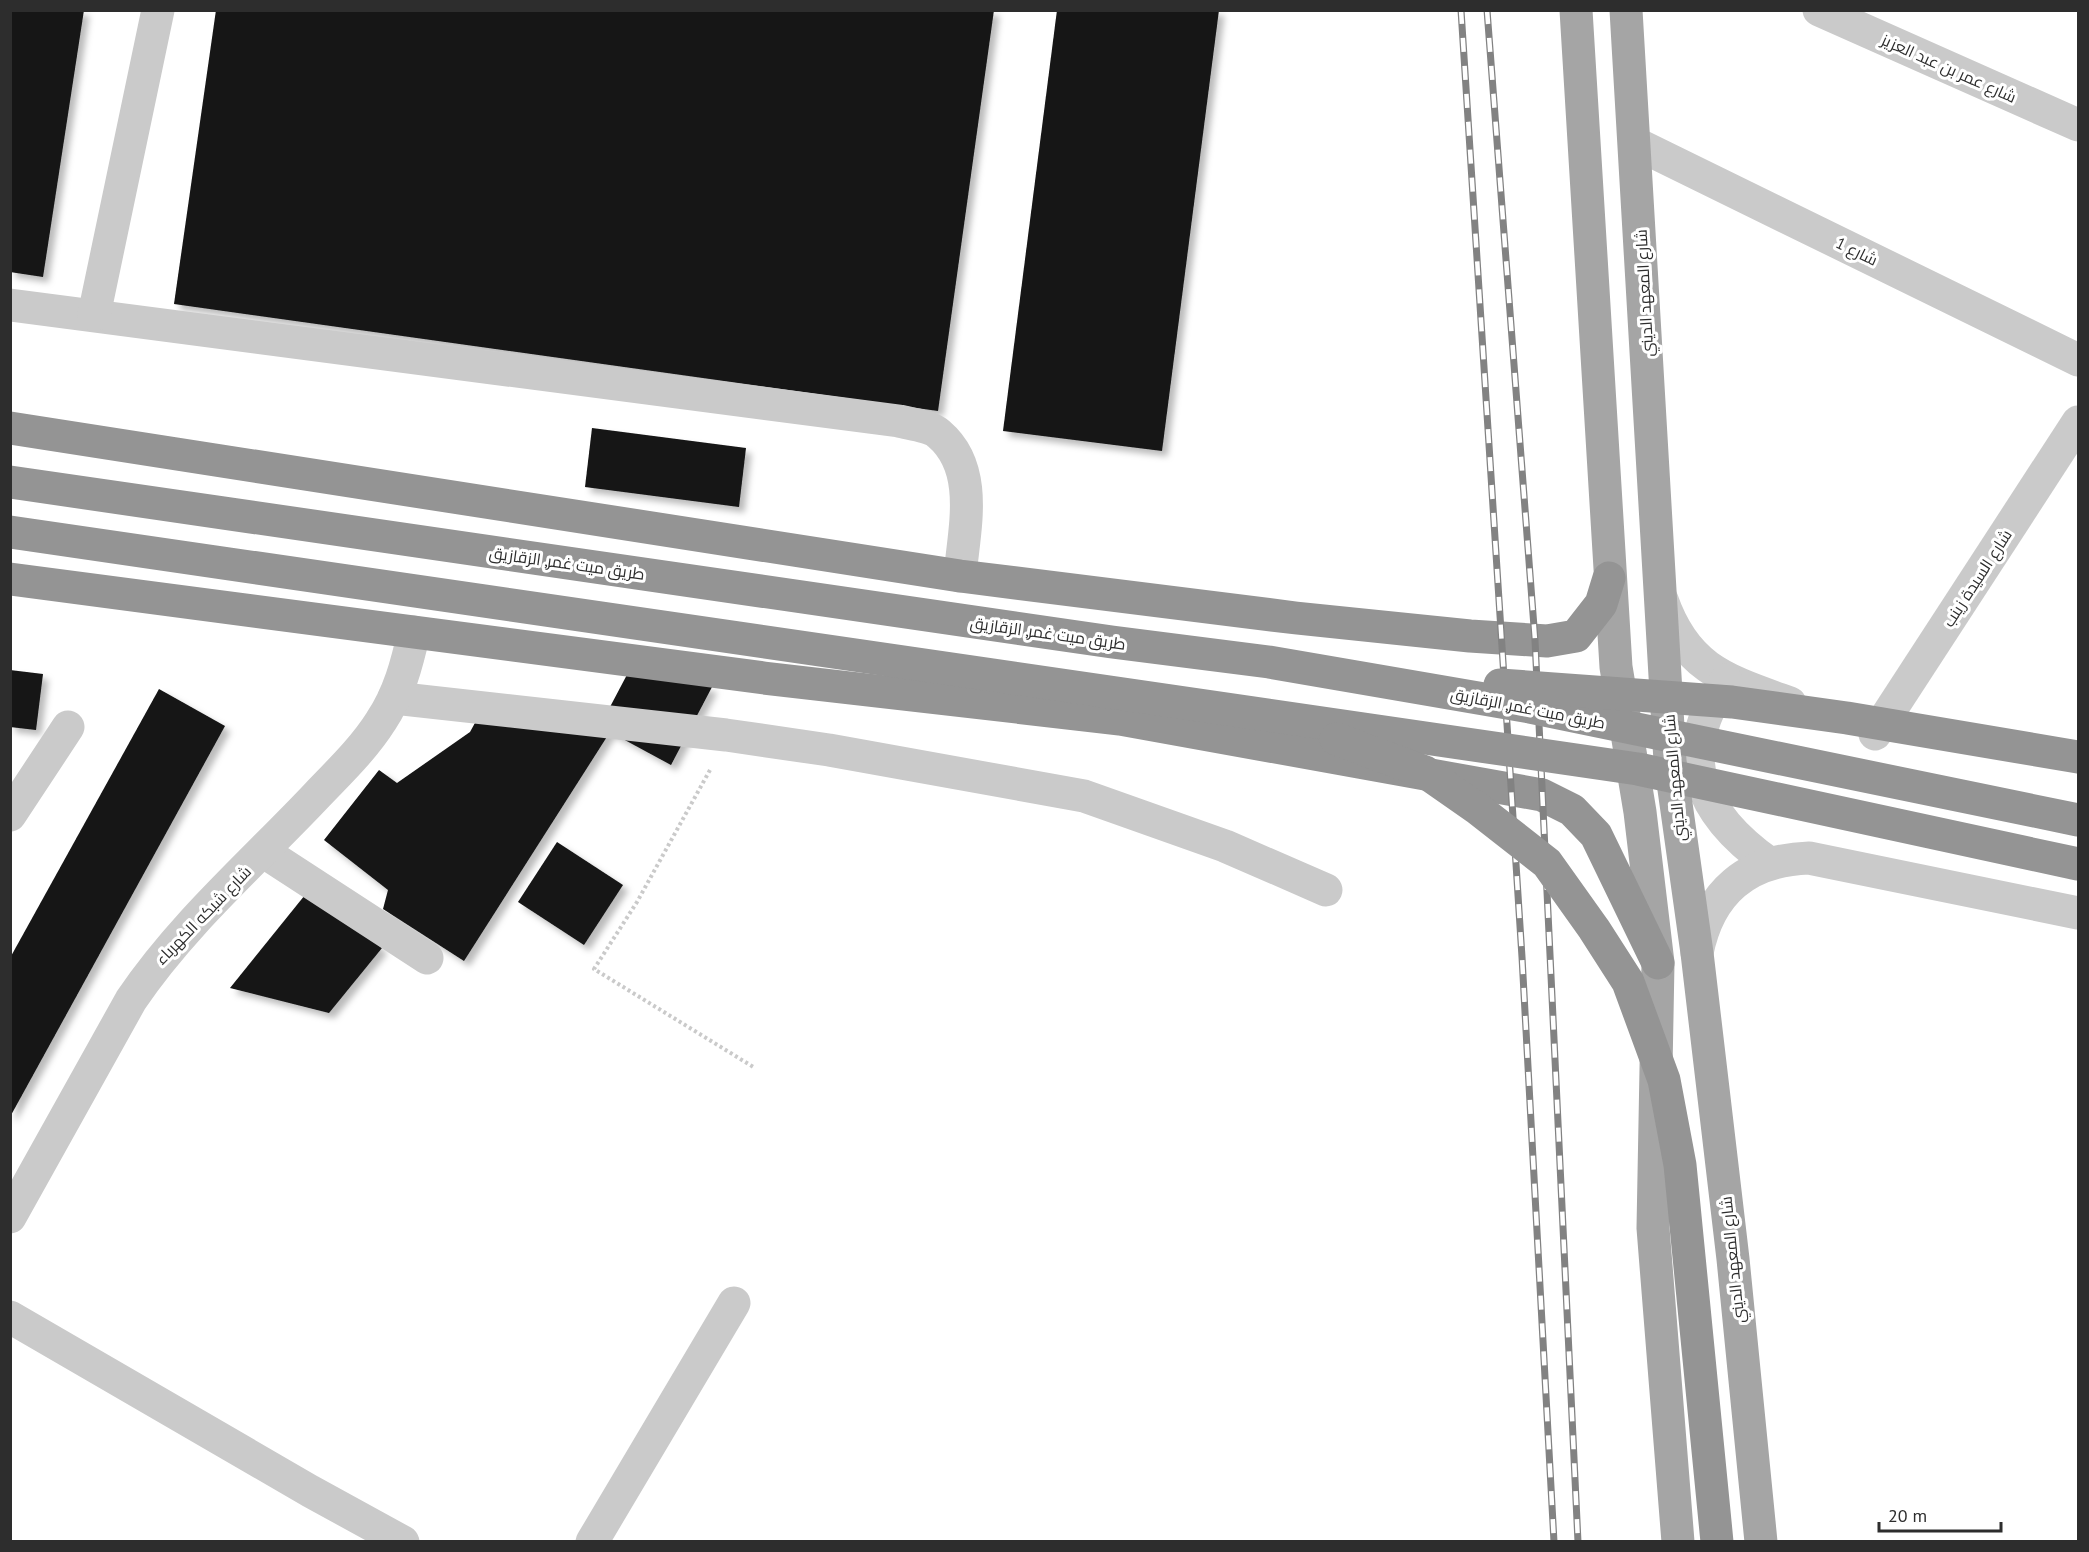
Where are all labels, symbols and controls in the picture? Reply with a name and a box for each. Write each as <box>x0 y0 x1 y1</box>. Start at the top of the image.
street label: شارع عمر بن عبد العزيز <box>1877 29 2019 109</box>
street label: شارع المعهد الديني <box>1631 229 1661 357</box>
street label: شارع 1 <box>1832 232 1881 271</box>
street label: شارع السيدة زينب <box>1938 526 2018 632</box>
street label: طريق ميت غمر, الزقازيق <box>488 542 646 585</box>
street label: طريق ميت غمر, الزقازيق <box>969 612 1127 655</box>
street label: طريق ميت غمر, الزقازيق <box>1449 683 1607 734</box>
street label: شارع المعهد الديني <box>1658 713 1694 842</box>
street label: شارع شبكه الكهرباء <box>151 861 257 970</box>
street label: شارع المعهد الديني <box>1715 1195 1753 1325</box>
scale bar <box>1879 1495 2000 1533</box>
text: 20 m <box>1888 1504 1927 1527</box>

